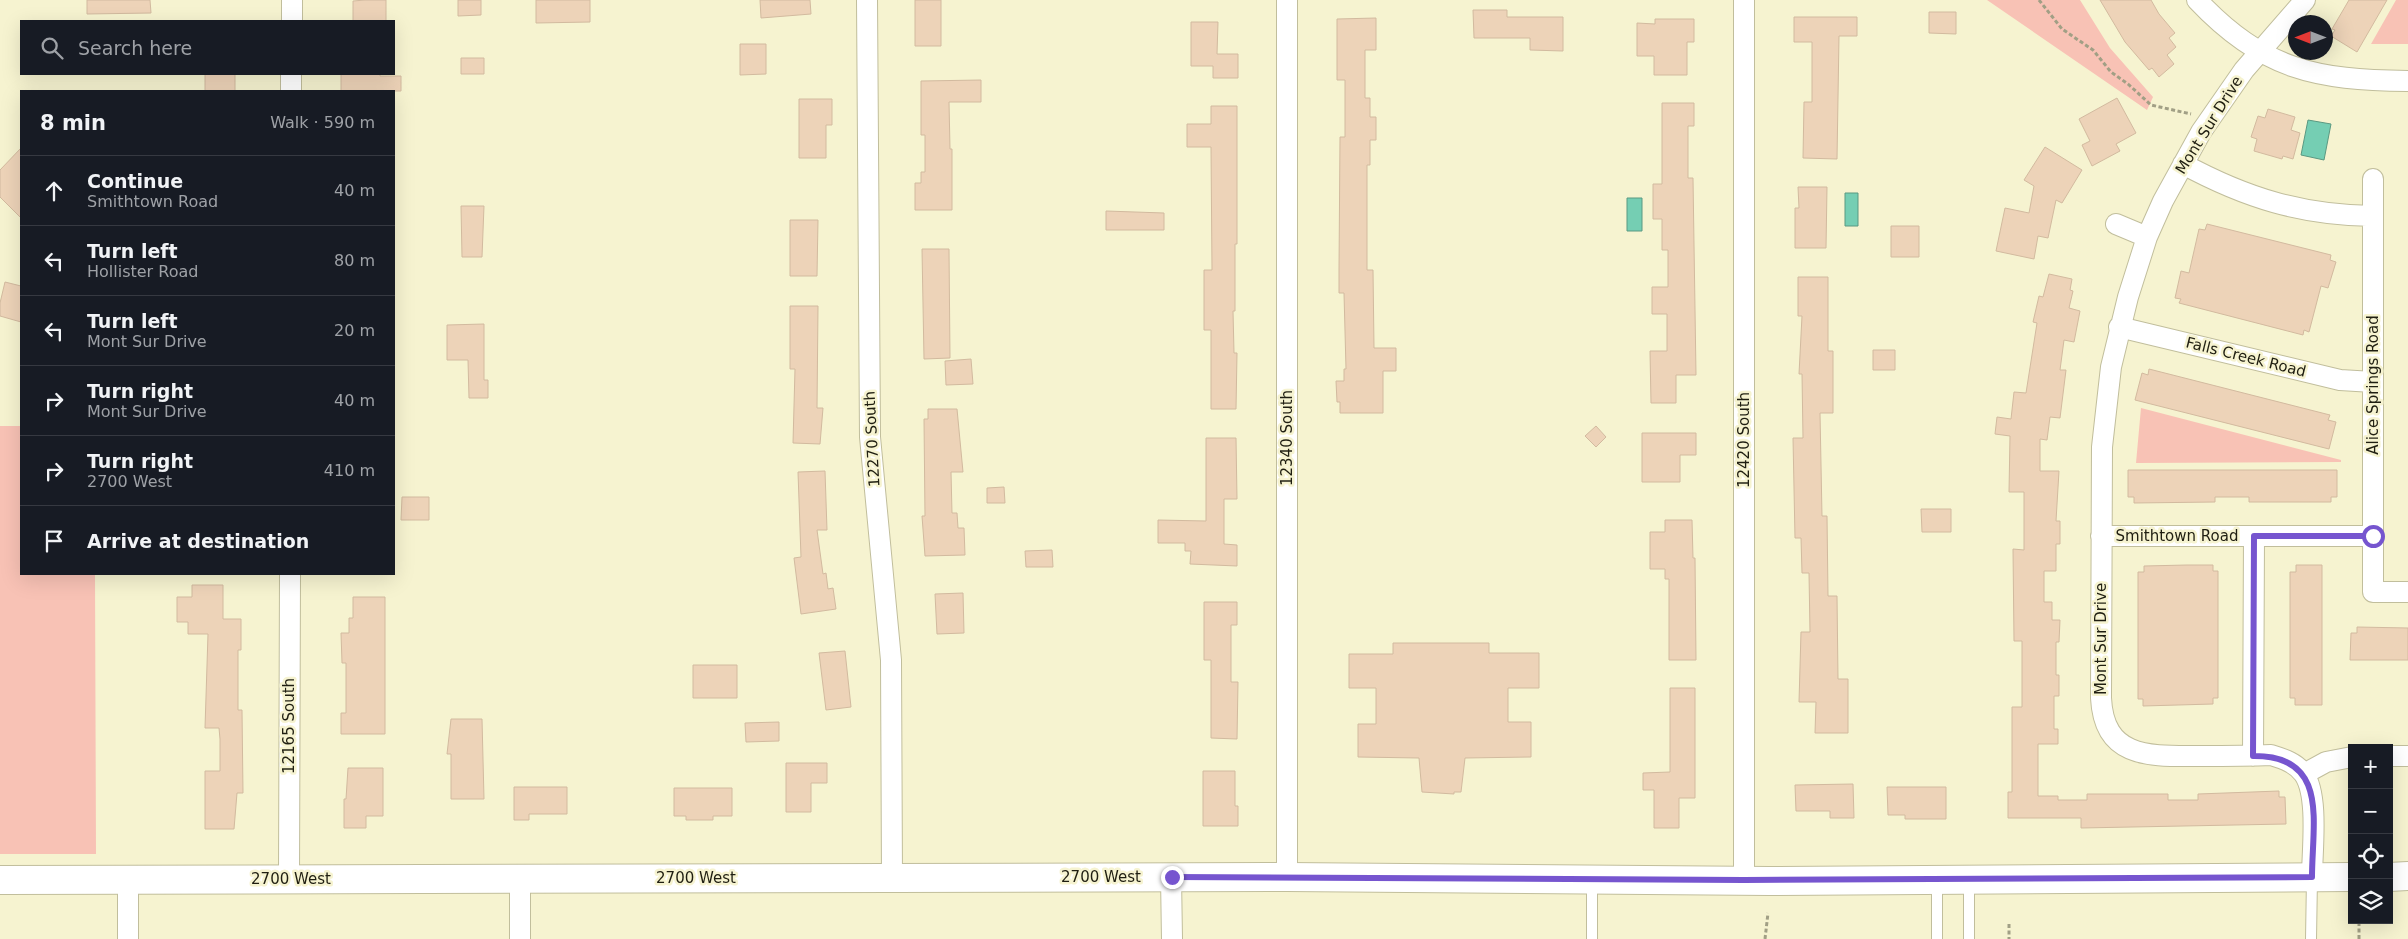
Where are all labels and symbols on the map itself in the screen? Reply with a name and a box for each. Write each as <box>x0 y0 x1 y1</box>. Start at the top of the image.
north arrow <box>2288 15 2333 60</box>
street label: Mont Sur Drive <box>2172 73 2246 177</box>
street label: Alice Springs Road <box>2364 315 2382 455</box>
street label: Falls Creek Road <box>2184 333 2308 381</box>
street label: 12340 South <box>1278 390 1296 486</box>
street label: 12270 South <box>860 391 884 487</box>
street label: 12420 South <box>1735 392 1753 488</box>
route start <box>2362 525 2385 548</box>
street label: Smithtown Road <box>2116 527 2238 545</box>
street label: Mont Sur Drive <box>2092 583 2110 695</box>
street label: 12165 South <box>280 678 298 774</box>
route end <box>1161 866 1184 889</box>
street label: 2700 West <box>1061 868 1141 886</box>
street label: 2700 West <box>656 869 736 887</box>
street label: 2700 West <box>251 870 331 888</box>

